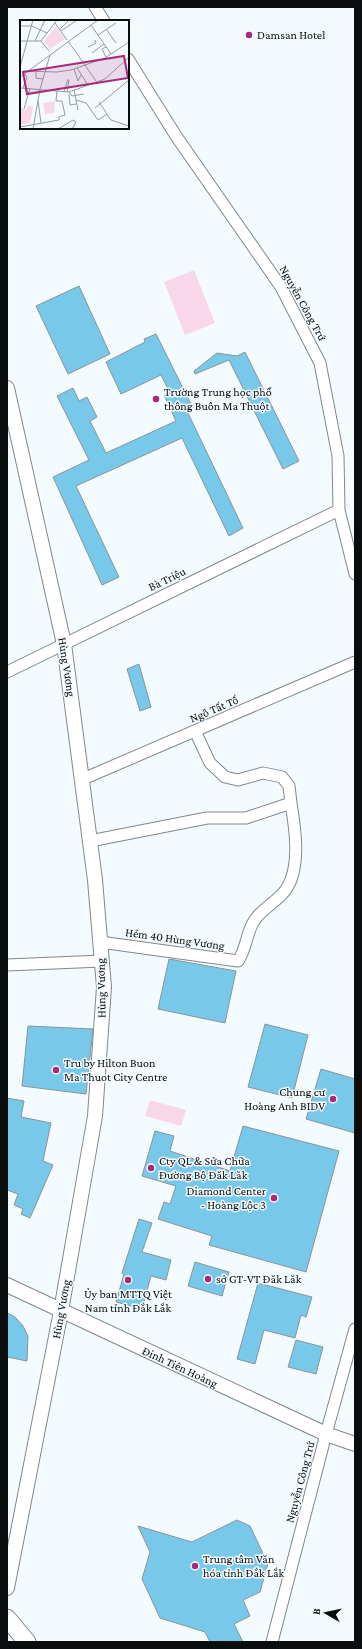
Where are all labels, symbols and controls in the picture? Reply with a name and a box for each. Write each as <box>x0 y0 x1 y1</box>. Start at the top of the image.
inset map <box>20 20 129 129</box>
place label: Damsan Hotel <box>257 28 325 42</box>
marker: Damsan Hotel <box>244 30 254 40</box>
street label: Nguyễn Công Trứ <box>277 263 330 344</box>
place label: Trường Trung học phổ thông Buôn Ma Thuột <box>164 385 272 413</box>
marker: Trường Trung học phổ thông Buôn Ma Thuột <box>151 394 161 404</box>
street label: Bà Triệu <box>146 564 189 594</box>
street label: Hùng Vương <box>55 636 79 698</box>
street label: Ngô Tất Tố <box>188 692 241 726</box>
street label: Hẻm 40 Hùng Vương <box>124 925 226 953</box>
street label: Hùng Vương <box>93 958 109 1018</box>
place label: Tru by Hilton Buon Ma Thuot City Centre <box>64 1056 167 1084</box>
marker: Tru by Hilton Buon Ma Thuot City Centre <box>51 1065 61 1075</box>
place label: Chung cư Hoàng Anh BIDV <box>244 1085 326 1113</box>
marker: Chung cư Hoàng Anh BIDV <box>328 1094 338 1104</box>
place label: Cty QL & Sửa Chữa Đường Bộ Đăk Lăk <box>159 1154 250 1182</box>
marker: Cty QL & Sửa Chữa Đường Bộ Đăk Lăk <box>146 1163 156 1173</box>
place label: Diamond Center - Hoàng Lộc 3 <box>187 1184 267 1212</box>
marker: Diamond Center - Hoàng Lộc 3 <box>269 1193 279 1203</box>
place label: sở GT-VT Đăk Lăk <box>216 1272 302 1286</box>
marker: sở GT-VT Đăk Lăk <box>203 1274 213 1284</box>
marker: Ủy ban MTTQ Việt Nam tỉnh Đắk Lắk <box>123 1275 133 1285</box>
street label: Hùng Vương <box>49 1278 73 1340</box>
place label: Ủy ban MTTQ Việt Nam tỉnh Đắk Lắk <box>84 1287 173 1315</box>
street label: Đinh Tiên Hoàng <box>140 1343 220 1391</box>
street label: Nguyễn Công Trứ <box>282 1439 318 1524</box>
place label: Trung tâm Văn hóa tỉnh Đắk Lắk <box>203 1552 285 1580</box>
marker: Trung tâm Văn hóa tỉnh Đắk Lắk <box>190 1561 200 1571</box>
north arrow <box>306 1593 346 1633</box>
text: B <box>310 1607 323 1616</box>

